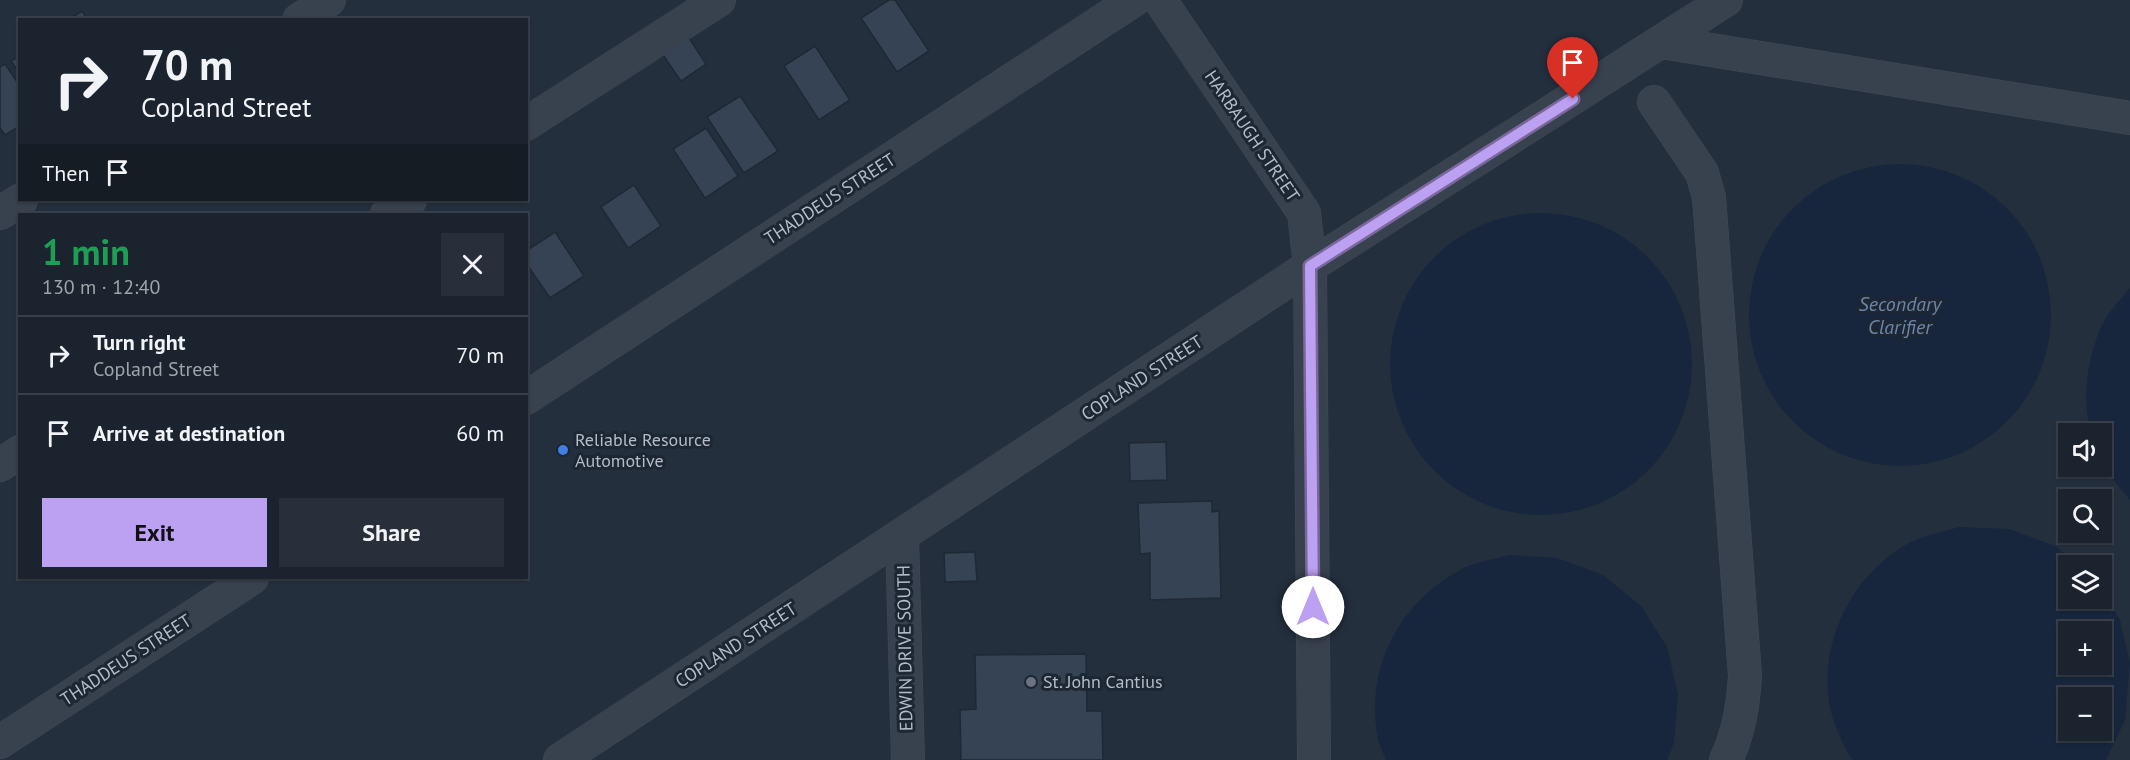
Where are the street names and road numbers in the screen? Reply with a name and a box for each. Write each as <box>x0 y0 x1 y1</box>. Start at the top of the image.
street label: HARBAUGH STREET <box>1200 66 1305 206</box>
street label: THADDEUS STREET <box>760 148 900 249</box>
street label: COPLAND STREET <box>1077 330 1207 425</box>
street label: EDWIN DRIVE SOUTH <box>892 565 917 731</box>
street label: COPLAND STREET <box>671 597 801 692</box>
street label: THADDEUS STREET <box>56 609 196 710</box>

